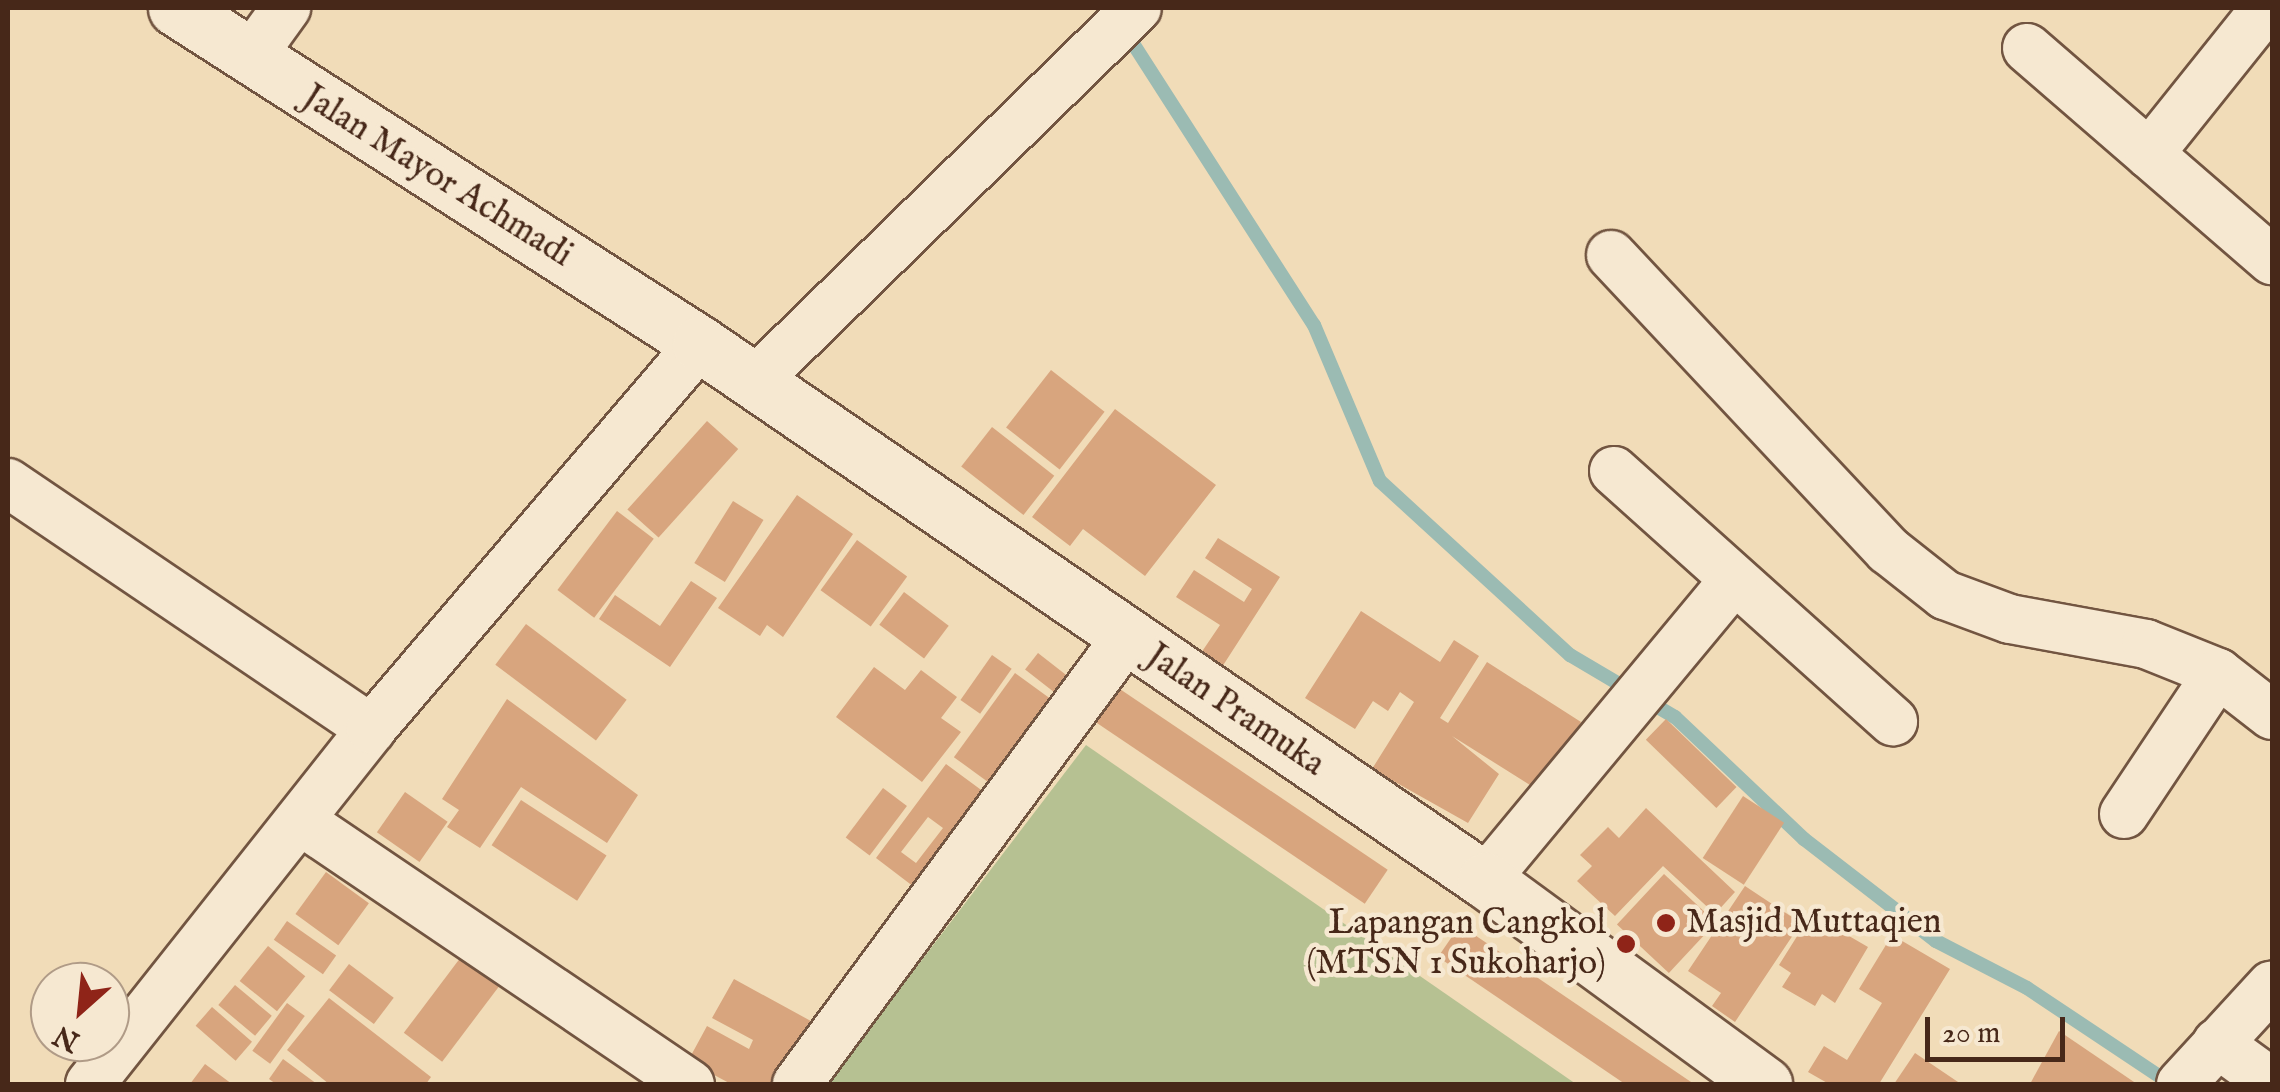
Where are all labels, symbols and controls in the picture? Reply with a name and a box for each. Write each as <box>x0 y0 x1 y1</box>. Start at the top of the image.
street label: Jalan Mayor Achmadi <box>294 77 580 277</box>
street label: Jalan Pramuka <box>1138 636 1332 786</box>
place label: Masjid Muttaqien <box>1686 902 1941 944</box>
place label: Lapangan Cangkol (MTSN 1 Sukoharjo) <box>1306 903 1606 985</box>
marker: Masjid Muttaqien <box>1655 912 1677 934</box>
marker: Lapangan Cangkol (MTSN 1 Sukoharjo) <box>1615 933 1637 955</box>
north arrow <box>30 962 130 1062</box>
scale bar <box>1930 997 2070 1059</box>
text: 20 m <box>1942 1015 2001 1053</box>
text: N <box>48 1016 86 1058</box>

